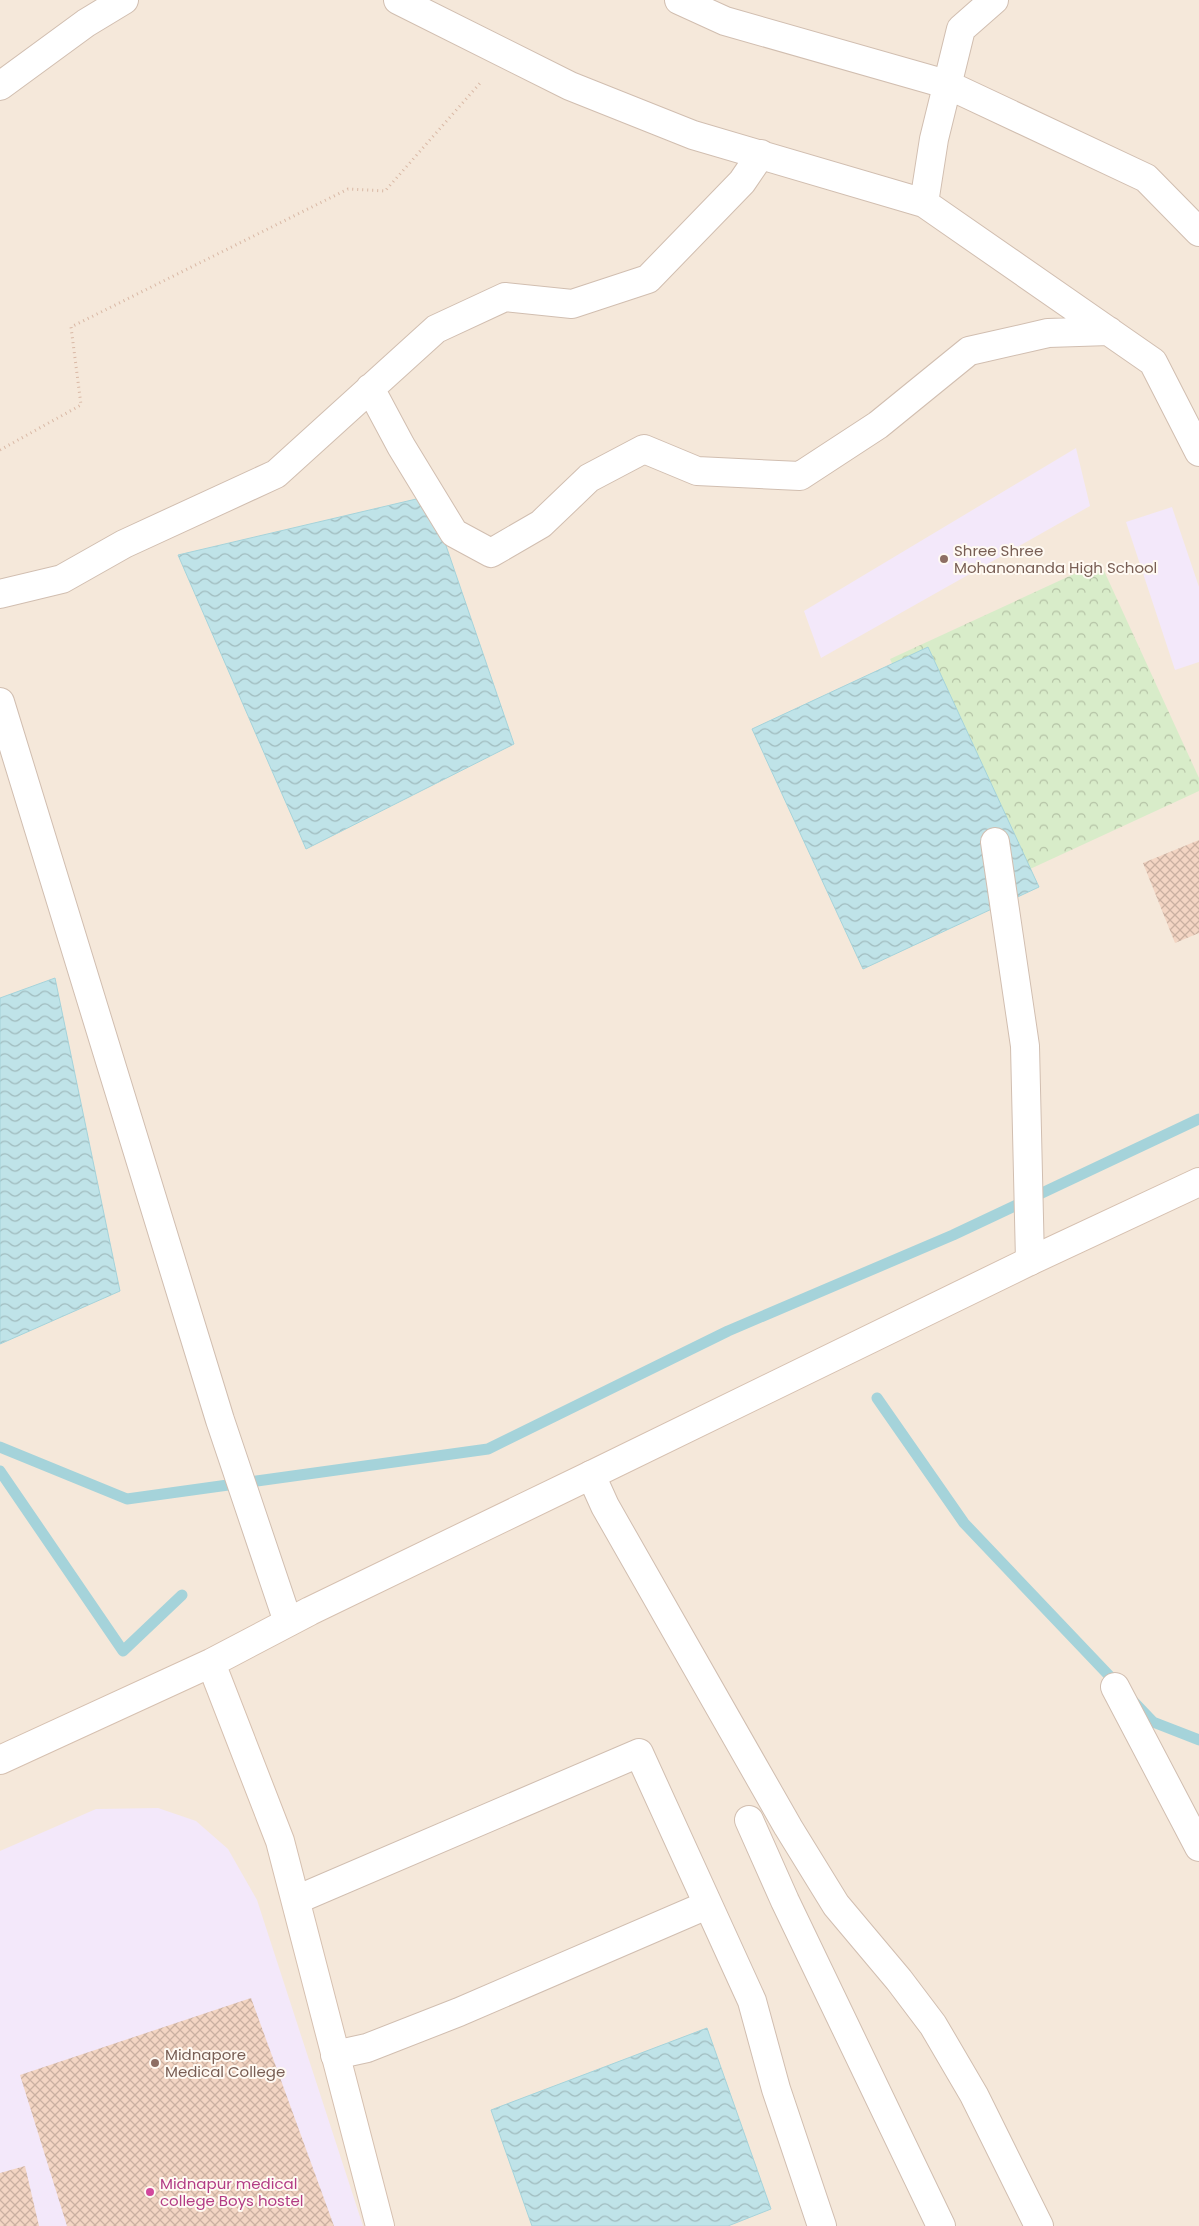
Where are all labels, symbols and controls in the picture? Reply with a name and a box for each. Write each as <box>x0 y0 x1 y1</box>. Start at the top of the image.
place label: Shree Shree Mohanonanda High School <box>954 540 1157 578</box>
marker: Shree Shree Mohanonanda High School <box>938 553 950 565</box>
place label: Midnapore Medical College <box>165 2044 285 2082</box>
marker: Midnapore Medical College <box>149 2057 161 2069</box>
place label: Midnapur medical college Boys hostel <box>160 2173 303 2211</box>
marker: Midnapur medical college Boys hostel <box>144 2186 156 2198</box>

